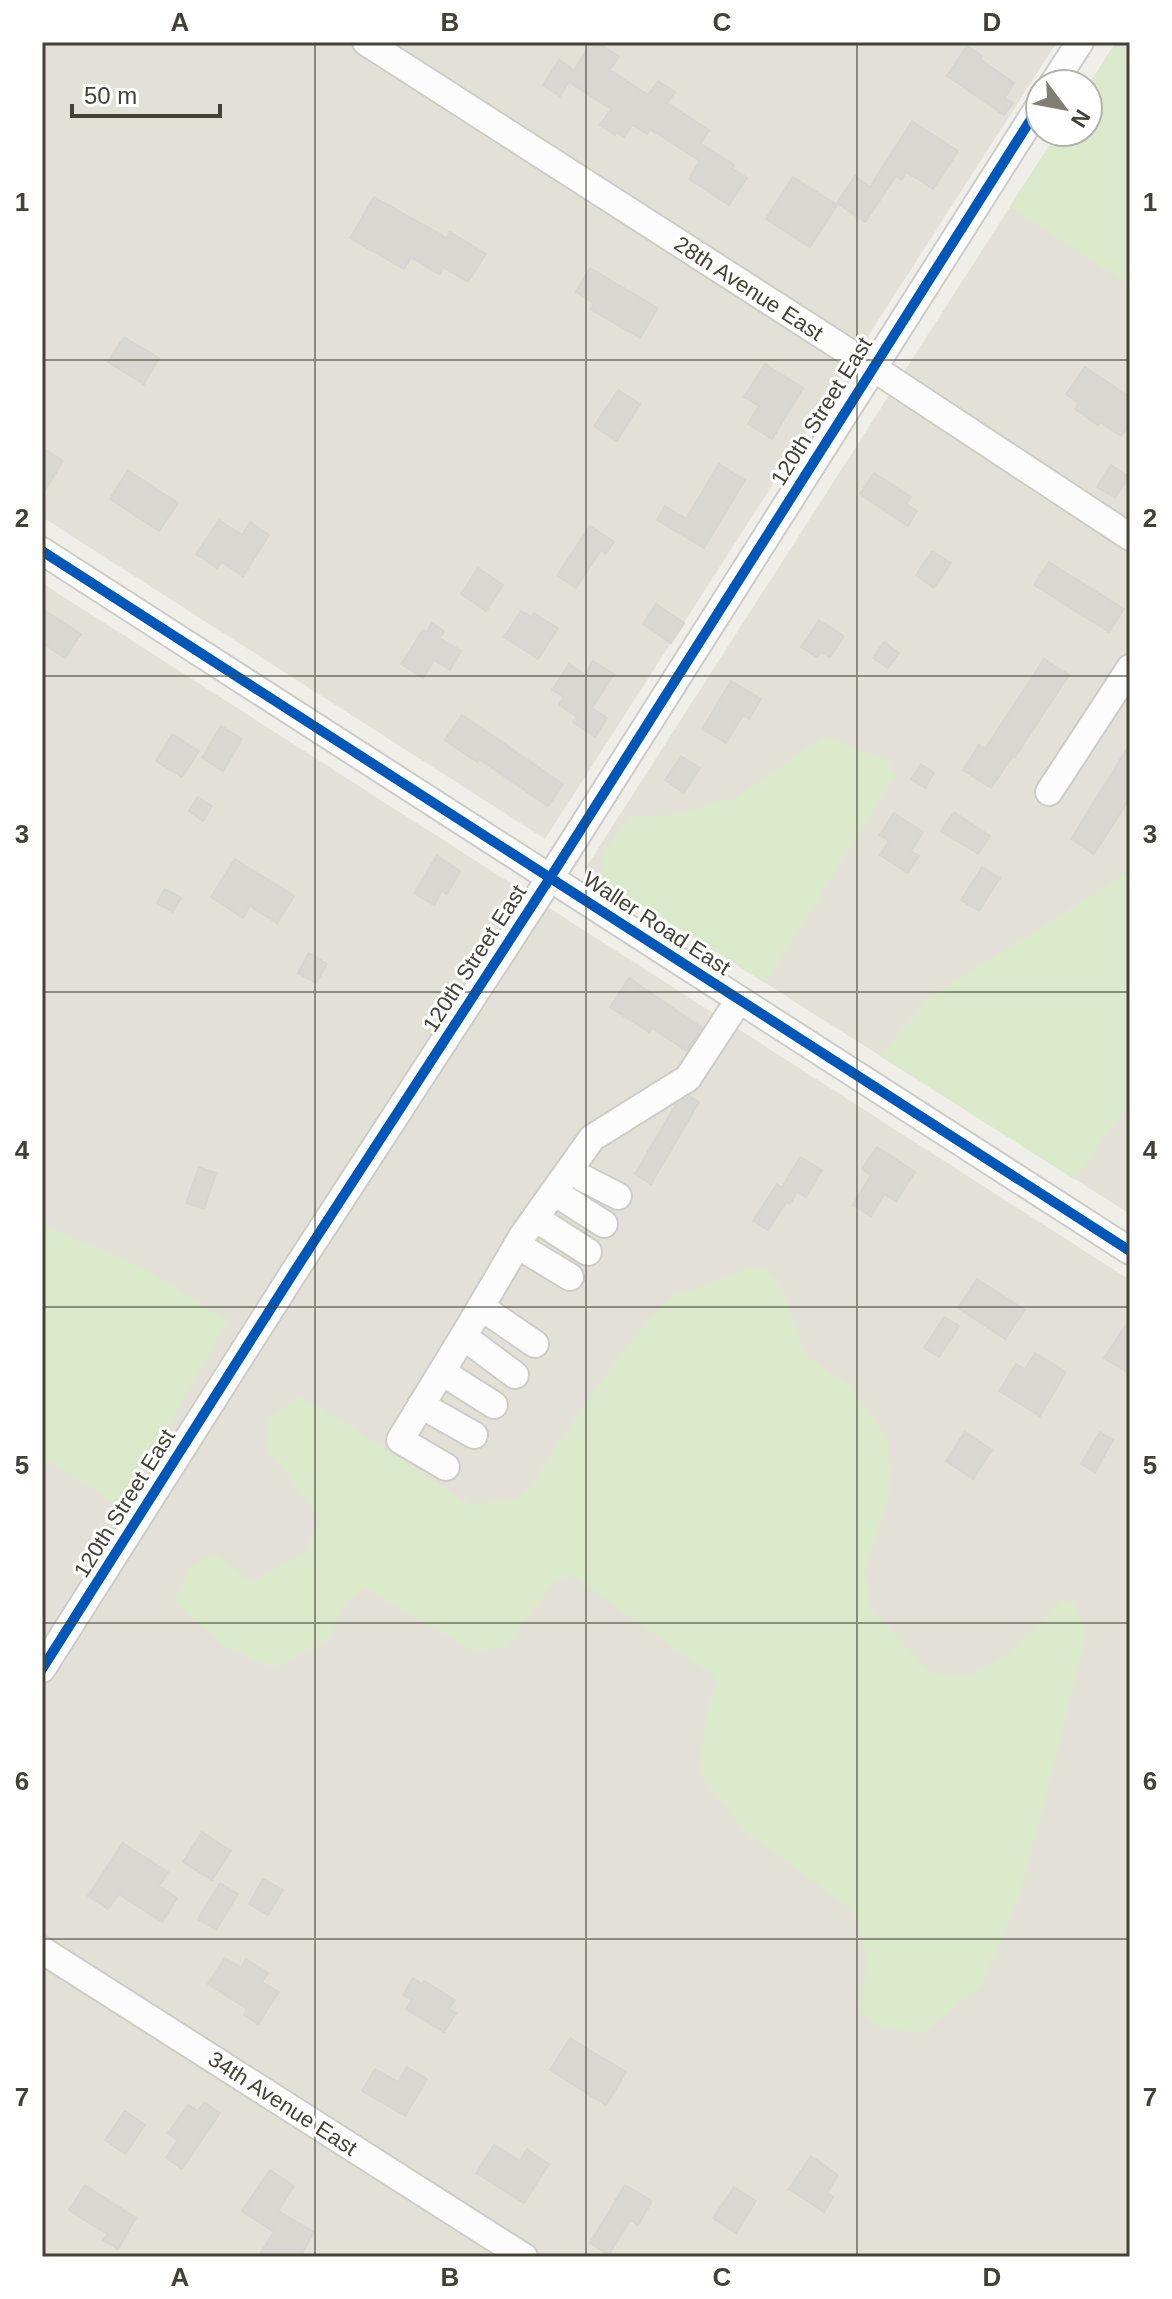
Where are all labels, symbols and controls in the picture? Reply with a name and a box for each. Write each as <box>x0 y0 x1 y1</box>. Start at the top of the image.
text: A <box>171 7 190 37</box>
text: B <box>441 7 459 37</box>
text: C <box>713 7 732 37</box>
text: D <box>983 7 1001 37</box>
scale bar <box>72 68 220 118</box>
north arrow <box>1024 68 1104 148</box>
text: 50 m <box>84 82 137 109</box>
text: N <box>1066 105 1095 132</box>
text: 1 <box>15 187 29 217</box>
text: 1 <box>1143 187 1157 217</box>
street label: 28th Avenue East <box>670 231 828 346</box>
street label: 120th Street East <box>766 333 877 490</box>
text: 2 <box>15 503 29 533</box>
text: 2 <box>1143 503 1157 533</box>
text: 3 <box>15 819 29 849</box>
text: 3 <box>1143 819 1157 849</box>
street label: Waller Road East <box>578 867 735 980</box>
street label: 120th Street East <box>418 880 531 1036</box>
text: 4 <box>15 1135 30 1165</box>
text: 4 <box>1143 1135 1158 1165</box>
street label: 120th Street East <box>69 1425 180 1582</box>
text: 5 <box>15 1450 29 1480</box>
text: 5 <box>1143 1450 1157 1480</box>
text: 6 <box>15 1766 29 1796</box>
text: 6 <box>1143 1766 1157 1796</box>
street label: 34th Avenue East <box>204 2046 362 2161</box>
text: 7 <box>15 2082 29 2112</box>
text: 7 <box>1143 2082 1157 2112</box>
text: A <box>171 2262 190 2292</box>
text: B <box>441 2262 459 2292</box>
text: C <box>713 2262 732 2292</box>
text: D <box>983 2262 1001 2292</box>

